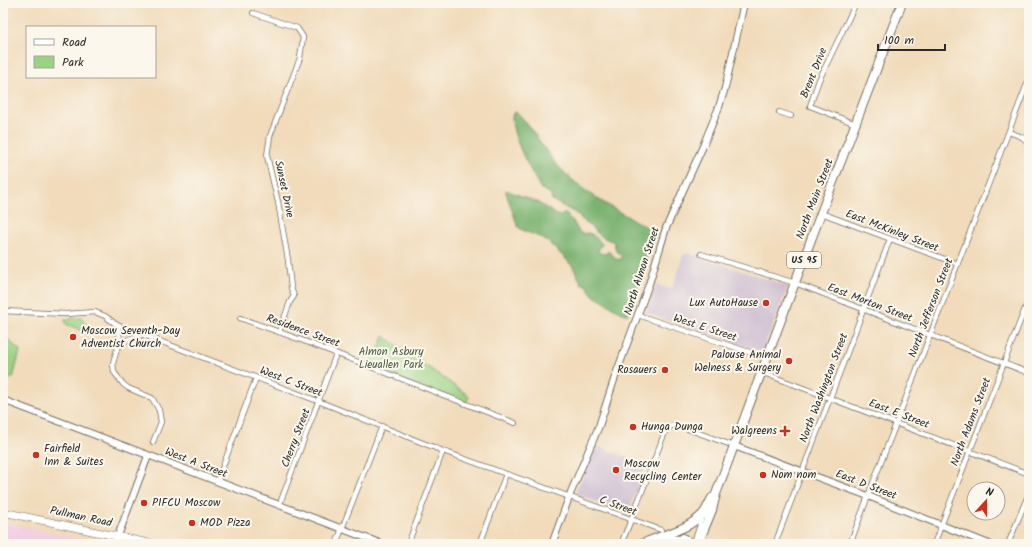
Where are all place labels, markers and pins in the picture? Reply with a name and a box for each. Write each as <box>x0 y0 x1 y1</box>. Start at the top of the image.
place label: Lux AutoHause <box>689 294 758 312</box>
marker: Lux AutoHause <box>761 298 771 308</box>
place label: Moscow Seventh-Day Adventist Church <box>81 322 181 353</box>
marker: Moscow Seventh-Day Adventist Church <box>68 332 78 342</box>
place label: Palouse Animal Welness & Surgery <box>694 346 782 377</box>
marker: Palouse Animal Welness & Surgery <box>784 356 794 366</box>
place label: Rosauers <box>617 361 657 379</box>
marker: Rosauers <box>660 365 670 375</box>
place label: Hunga Dunga <box>641 418 703 436</box>
marker: Hunga Dunga <box>628 422 638 432</box>
place label: Walgreens <box>731 422 777 440</box>
marker: Walgreens <box>780 426 790 436</box>
place label: Fairfield Inn & Suites <box>44 440 104 471</box>
marker: Fairfield Inn & Suites <box>31 450 41 460</box>
place label: Moscow Recycling Center <box>624 455 703 486</box>
marker: Moscow Recycling Center <box>611 465 621 475</box>
place label: Nom nom <box>771 466 816 484</box>
marker: Nom nom <box>758 470 768 480</box>
place label: P1FCU Moscow <box>152 494 221 512</box>
marker: P1FCU Moscow <box>139 498 149 508</box>
place label: MOD Pizza <box>200 514 250 532</box>
marker: MOD Pizza <box>187 518 197 528</box>

